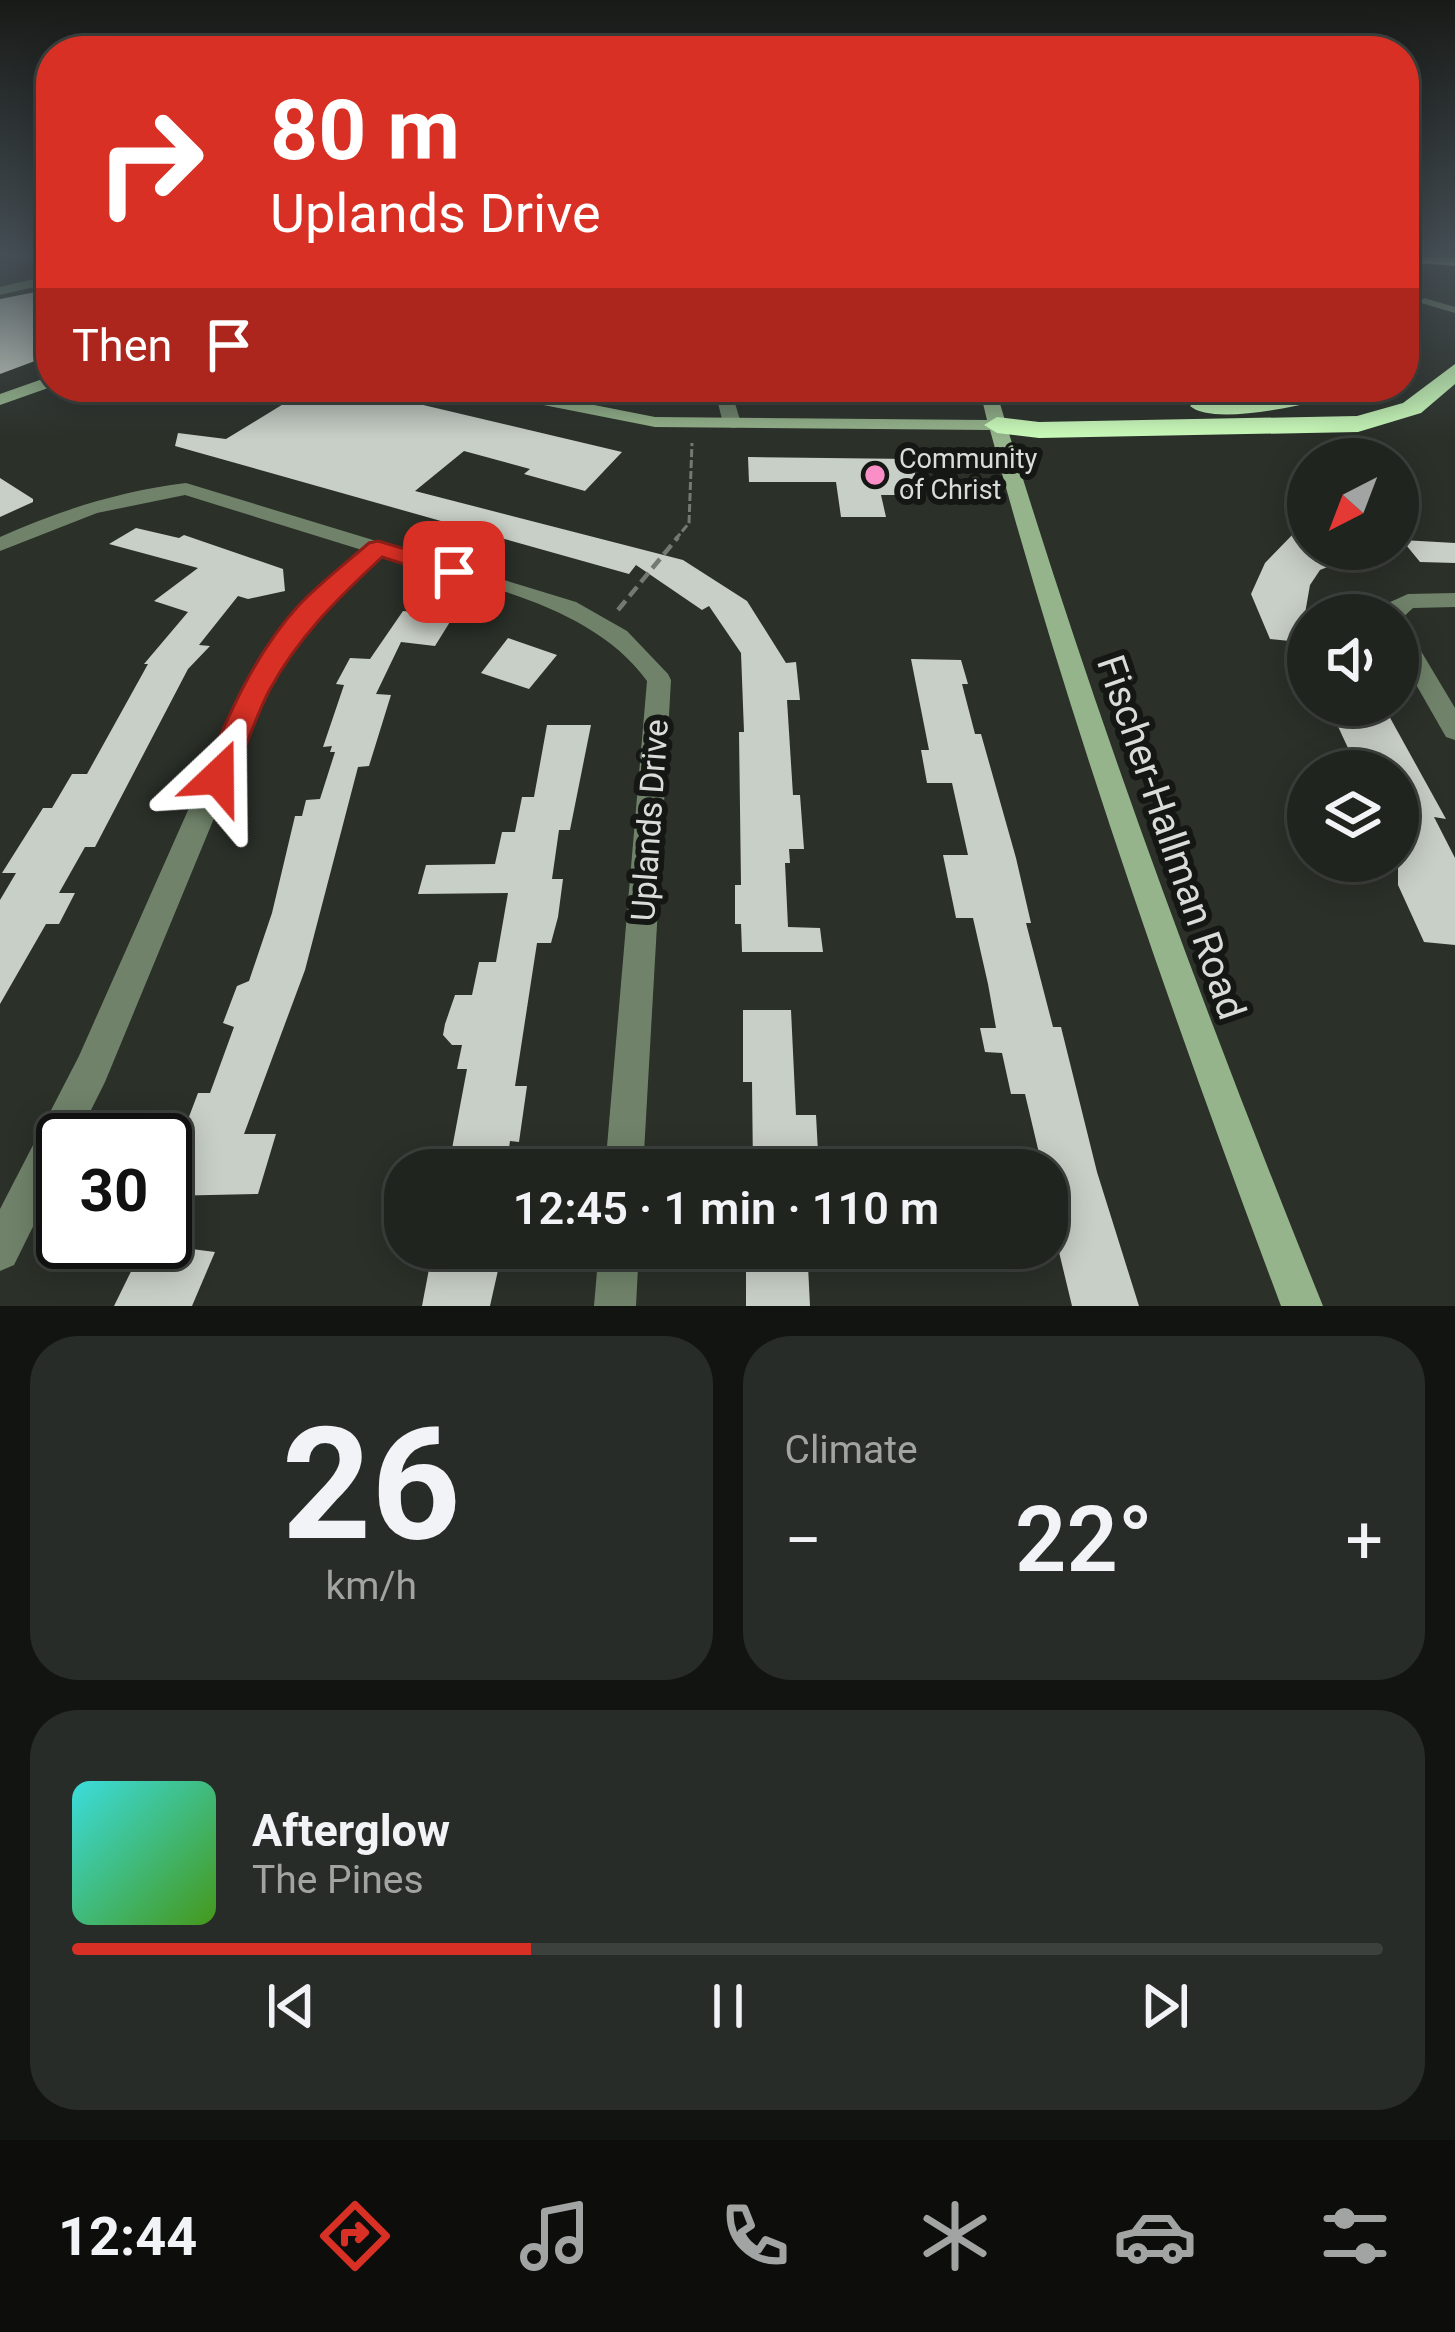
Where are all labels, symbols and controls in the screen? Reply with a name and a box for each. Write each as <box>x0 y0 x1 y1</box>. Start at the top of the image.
text: 80 m <box>270 81 460 180</box>
icon: right <box>72 84 228 240</box>
text: Uplands Drive <box>270 182 601 245</box>
icon: arrive <box>196 312 262 378</box>
text: Then <box>72 319 172 372</box>
north arrow <box>1287 438 1419 570</box>
map controls <box>1287 438 1419 882</box>
place label: Community of Christ <box>899 443 1038 506</box>
marker: Community of Christ <box>862 462 888 488</box>
pin <box>403 521 505 623</box>
icon: arrive <box>421 539 487 605</box>
button: sound <box>1287 594 1419 726</box>
street label: Fischer-Hallman Road <box>1087 649 1255 1025</box>
position arrow <box>155 714 281 840</box>
street label: Uplands Drive <box>623 718 676 922</box>
button: layers <box>1287 750 1419 882</box>
speed limit sign: 30 <box>36 1113 192 1269</box>
text: 12:45 · 1 min · 110 m <box>513 1182 939 1235</box>
text: 26 <box>282 1393 461 1576</box>
text: Climate <box>785 1427 918 1473</box>
text: 22° <box>1015 1488 1153 1593</box>
text: − <box>785 1502 822 1579</box>
text: + <box>1346 1502 1383 1579</box>
text: km/h <box>325 1563 417 1609</box>
text: Afterglow <box>252 1804 450 1857</box>
text: The Pines <box>252 1857 424 1903</box>
icon: previous <box>258 1973 324 2039</box>
icon: pause <box>695 1973 761 2039</box>
icon: next <box>1132 1973 1198 2039</box>
icon: directions <box>313 2194 397 2278</box>
icon: music <box>513 2194 597 2278</box>
icon: phone <box>713 2194 797 2278</box>
icon: climate <box>913 2194 997 2278</box>
icon: car <box>1113 2194 1197 2278</box>
icon: filters <box>1313 2194 1397 2278</box>
text: 12:44 <box>58 2205 197 2268</box>

